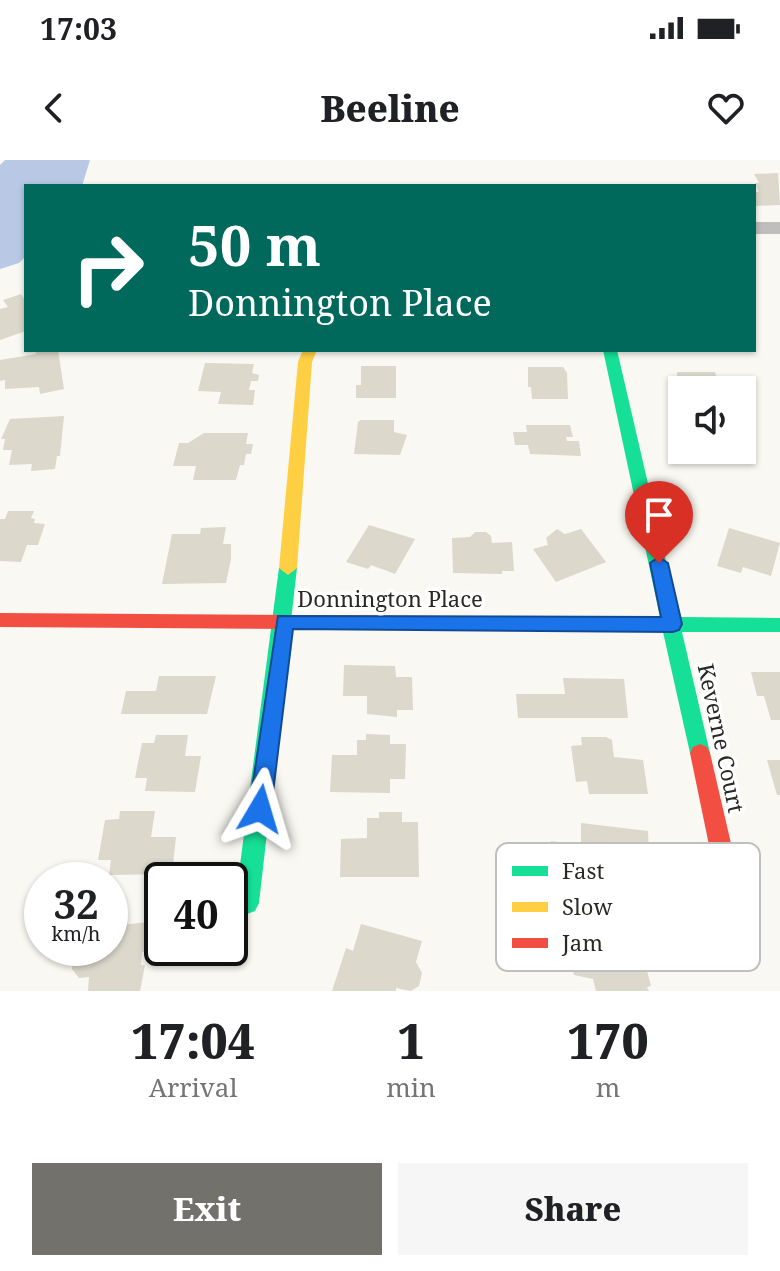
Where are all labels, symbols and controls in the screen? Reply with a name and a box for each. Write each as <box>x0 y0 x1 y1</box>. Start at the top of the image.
text: 17:03 <box>40 8 117 49</box>
text: Beeline <box>320 84 460 133</box>
icon: back <box>32 86 76 130</box>
icon: heart <box>704 86 748 130</box>
text: 50 m <box>188 206 321 282</box>
icon: right <box>56 216 160 320</box>
text: Donnington Place <box>188 278 492 327</box>
map controls <box>668 376 756 464</box>
button: sound <box>668 376 756 464</box>
pin <box>625 481 693 563</box>
icon: arrive <box>637 493 681 537</box>
street label: Donnington Place <box>297 583 483 613</box>
street label: Keverne Court <box>692 661 752 815</box>
position arrow <box>218 767 302 851</box>
legend <box>496 843 760 971</box>
text: Fast <box>562 855 604 885</box>
speed limit sign: 40 <box>144 862 248 966</box>
text: 32 <box>53 876 99 931</box>
text: Slow <box>562 891 612 921</box>
text: km/h <box>51 920 101 947</box>
text: Jam <box>561 927 603 957</box>
text: 17:04 <box>131 1008 255 1073</box>
text: 1 <box>397 1008 425 1073</box>
text: 170 <box>567 1008 649 1073</box>
text: Arrival <box>149 1069 238 1105</box>
text: min <box>386 1069 436 1105</box>
text: m <box>596 1069 620 1105</box>
button: Exit <box>32 1163 382 1255</box>
button: Share <box>398 1163 748 1255</box>

